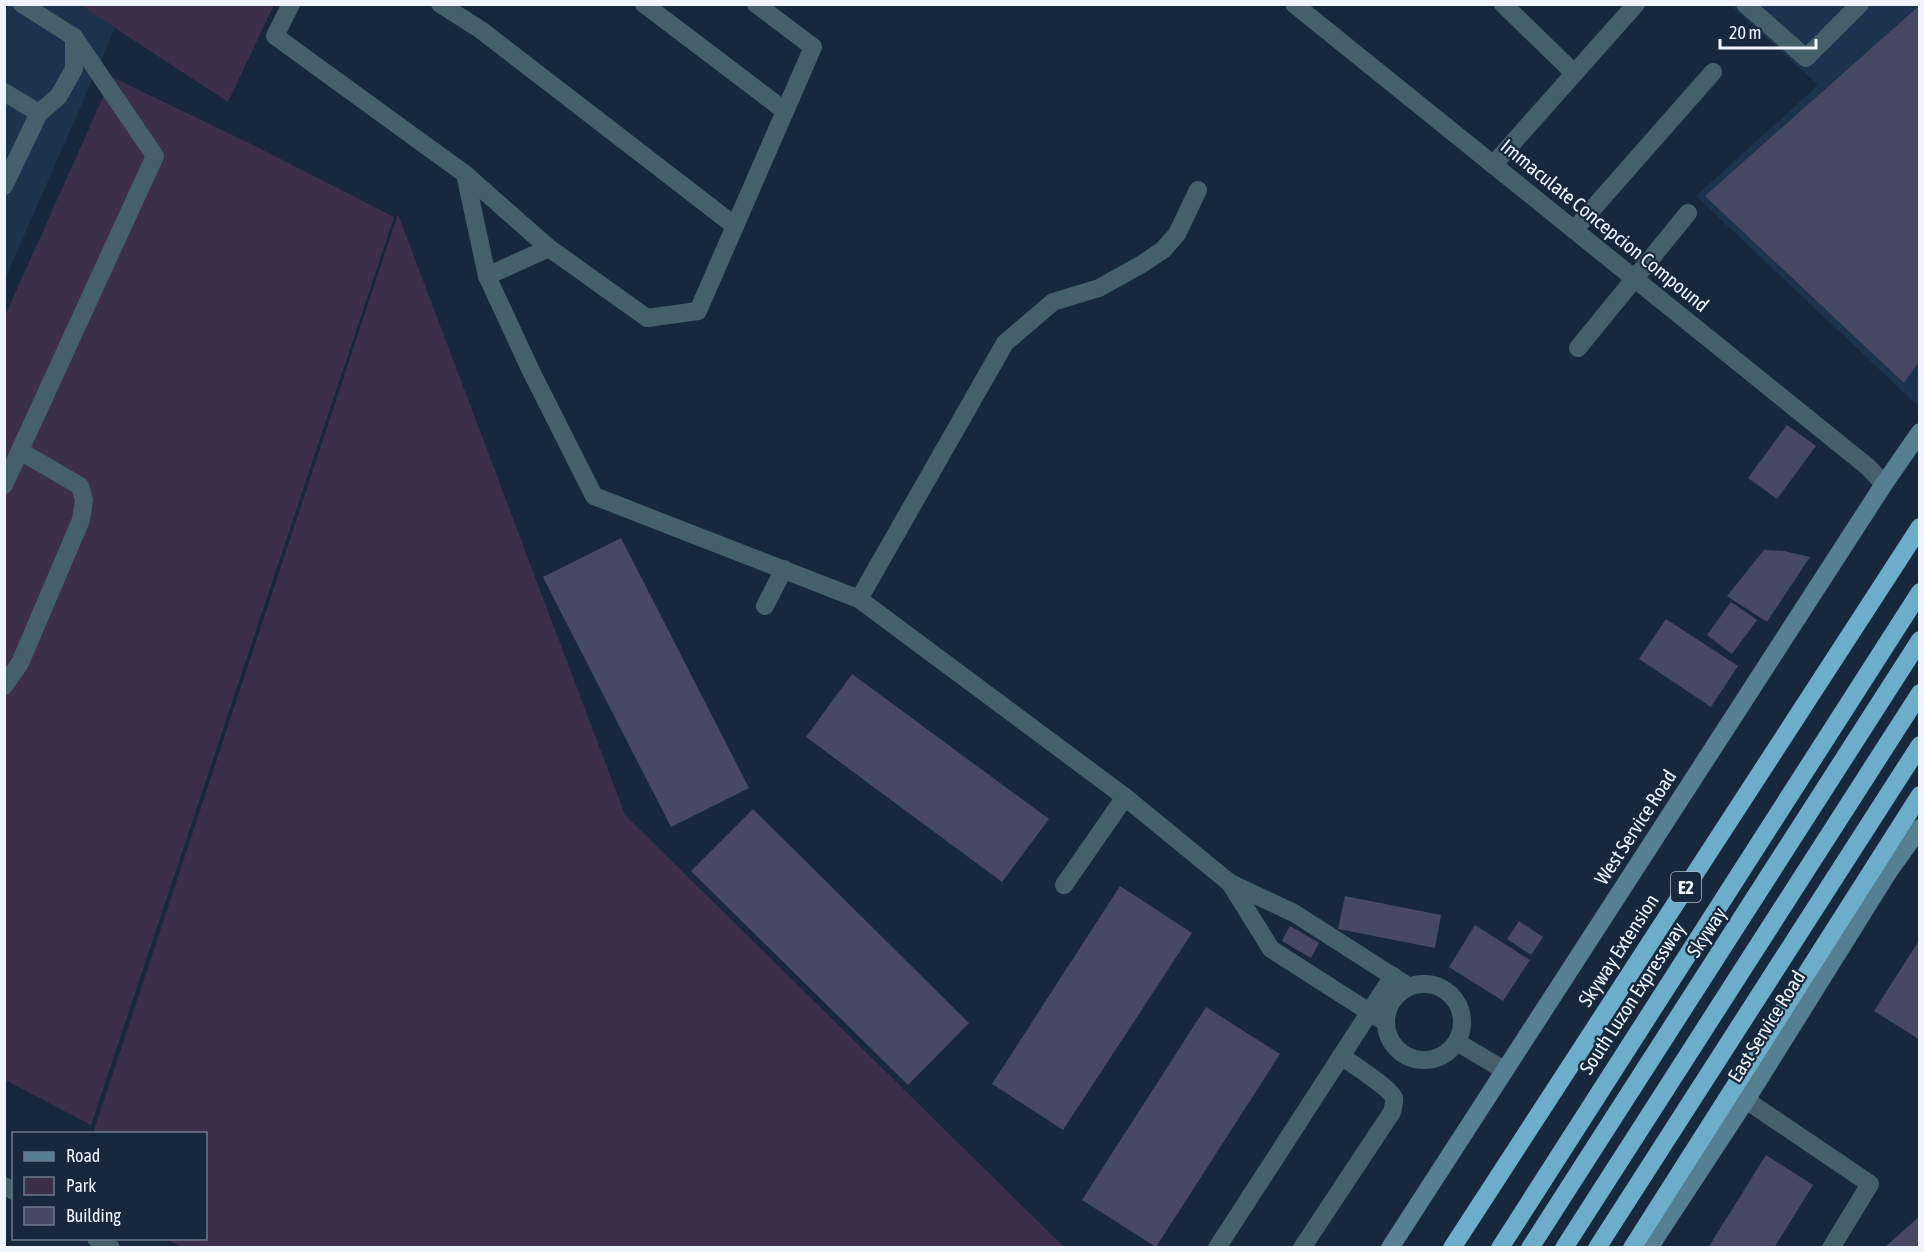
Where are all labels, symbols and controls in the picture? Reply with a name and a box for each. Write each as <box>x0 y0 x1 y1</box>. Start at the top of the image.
scale bar <box>1720 12 1816 50</box>
text: 20 m <box>1729 22 1761 43</box>
street label: Immaculate Concepcion Compound <box>1496 134 1714 316</box>
street label: West Service Road <box>1589 765 1681 889</box>
road number: E2 <box>1671 872 1701 902</box>
street label: Skyway Extension <box>1573 890 1663 1010</box>
street label: Skyway <box>1681 903 1731 961</box>
street label: South Luzon Expressway <box>1574 918 1690 1078</box>
street label: East Service Road <box>1723 966 1809 1086</box>
legend <box>12 1132 207 1240</box>
text: Road <box>66 1145 100 1166</box>
text: Park <box>66 1175 96 1196</box>
text: Building <box>66 1205 121 1226</box>

